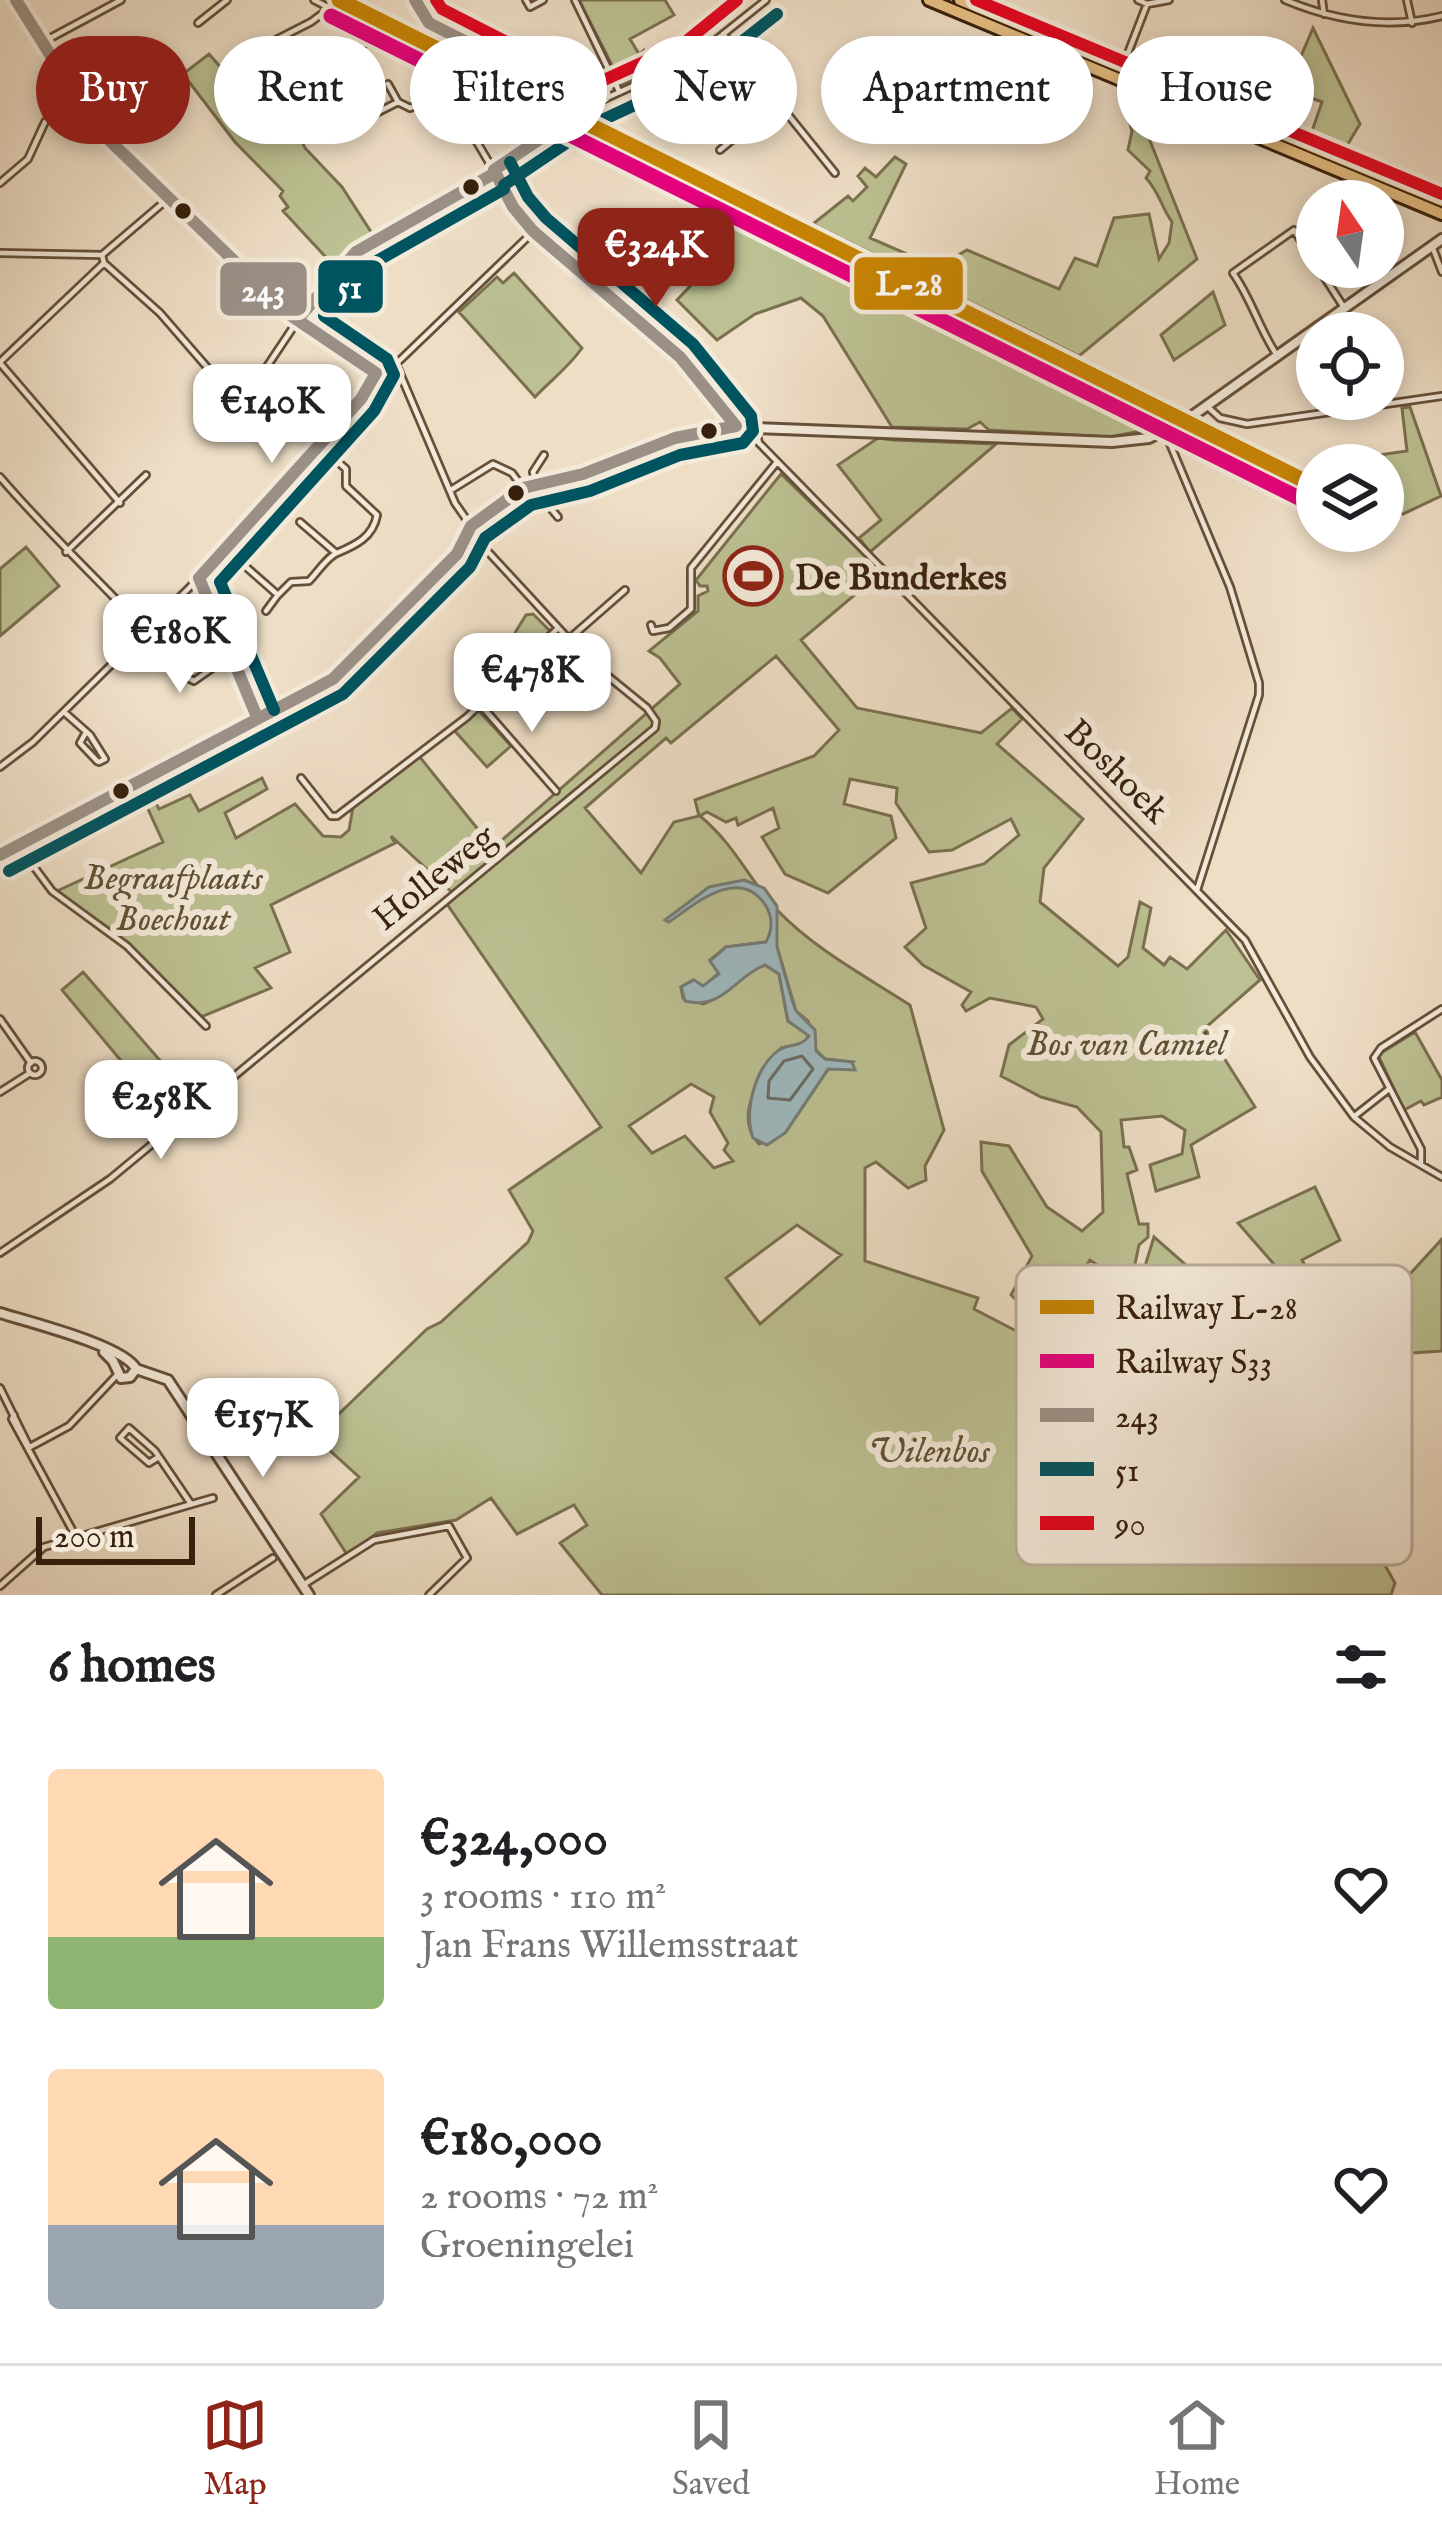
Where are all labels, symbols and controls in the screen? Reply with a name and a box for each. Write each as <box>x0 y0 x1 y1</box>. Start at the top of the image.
chip: Buy <box>36 36 190 144</box>
chip: Rent <box>214 36 386 144</box>
chip: Filters <box>410 36 607 144</box>
chip: New <box>631 36 797 144</box>
chip: Apartment <box>821 36 1093 144</box>
chip: House <box>1117 36 1314 144</box>
unlabelled marker <box>460 176 482 198</box>
north arrow <box>1296 180 1404 288</box>
map controls <box>1296 180 1404 552</box>
unlabelled marker <box>172 200 194 222</box>
pin: €324K <box>572 208 740 310</box>
text: €324K <box>604 222 708 271</box>
line badge: L-28 <box>852 255 965 312</box>
line badge: 51 <box>316 258 385 315</box>
line badge: 243 <box>218 260 309 318</box>
text: L-28 <box>875 265 943 307</box>
text: 51 <box>338 268 362 310</box>
text: 243 <box>241 271 285 313</box>
button: locate <box>1296 312 1404 420</box>
pin: €140K <box>188 364 356 466</box>
text: €140K <box>220 378 324 427</box>
unlabelled marker <box>698 420 720 442</box>
button: layers <box>1296 444 1404 552</box>
unlabelled marker <box>505 482 527 504</box>
sports icon: De Bunderkes <box>722 545 784 607</box>
place label: De Bunderkes <box>795 556 1007 602</box>
pin: €180K <box>96 594 264 696</box>
text: €180K <box>130 608 230 657</box>
pin: €478K <box>448 633 616 735</box>
text: €478K <box>481 647 583 696</box>
street label: Boshoek <box>1054 710 1179 835</box>
unlabelled marker <box>110 780 132 802</box>
street label: Holleweg <box>364 814 506 942</box>
park label: Begraafplaats Boechout <box>83 856 263 943</box>
park label: Bos van Camiel <box>1026 1022 1229 1068</box>
pin: €258K <box>77 1060 245 1162</box>
text: €258K <box>112 1074 210 1123</box>
legend <box>1016 1265 1412 1565</box>
text: Railway L-28 <box>1115 1289 1298 1331</box>
text: Railway S33 <box>1115 1343 1272 1385</box>
pin: €157K <box>179 1378 347 1480</box>
text: €157K <box>214 1392 312 1441</box>
text: 243 <box>1115 1397 1159 1439</box>
park label: Uilenbos <box>868 1429 991 1475</box>
text: 51 <box>1115 1451 1139 1493</box>
text: 90 <box>1114 1505 1146 1547</box>
scale bar <box>36 1511 195 1564</box>
text: 200 m <box>54 1517 135 1559</box>
icon: filters <box>1328 1634 1394 1700</box>
text: 6 homes <box>48 1635 216 1700</box>
text: €324,000 <box>420 1808 608 1873</box>
icon: home <box>144 1817 288 1961</box>
icon: heart <box>1328 1856 1394 1922</box>
text: 3 rooms · 110 m² <box>420 1873 666 1922</box>
text: Jan Frans Willemsstraat <box>420 1922 799 1971</box>
text: €180,000 <box>420 2108 603 2173</box>
icon: home <box>144 2117 288 2261</box>
icon: heart <box>1328 2156 1394 2222</box>
text: 2 rooms · 72 m² <box>420 2173 659 2222</box>
text: Groeningelei <box>420 2222 634 2271</box>
tab: Map <box>202 2392 268 2506</box>
tab: Saved <box>672 2392 750 2506</box>
tab: Home <box>1154 2392 1240 2506</box>

